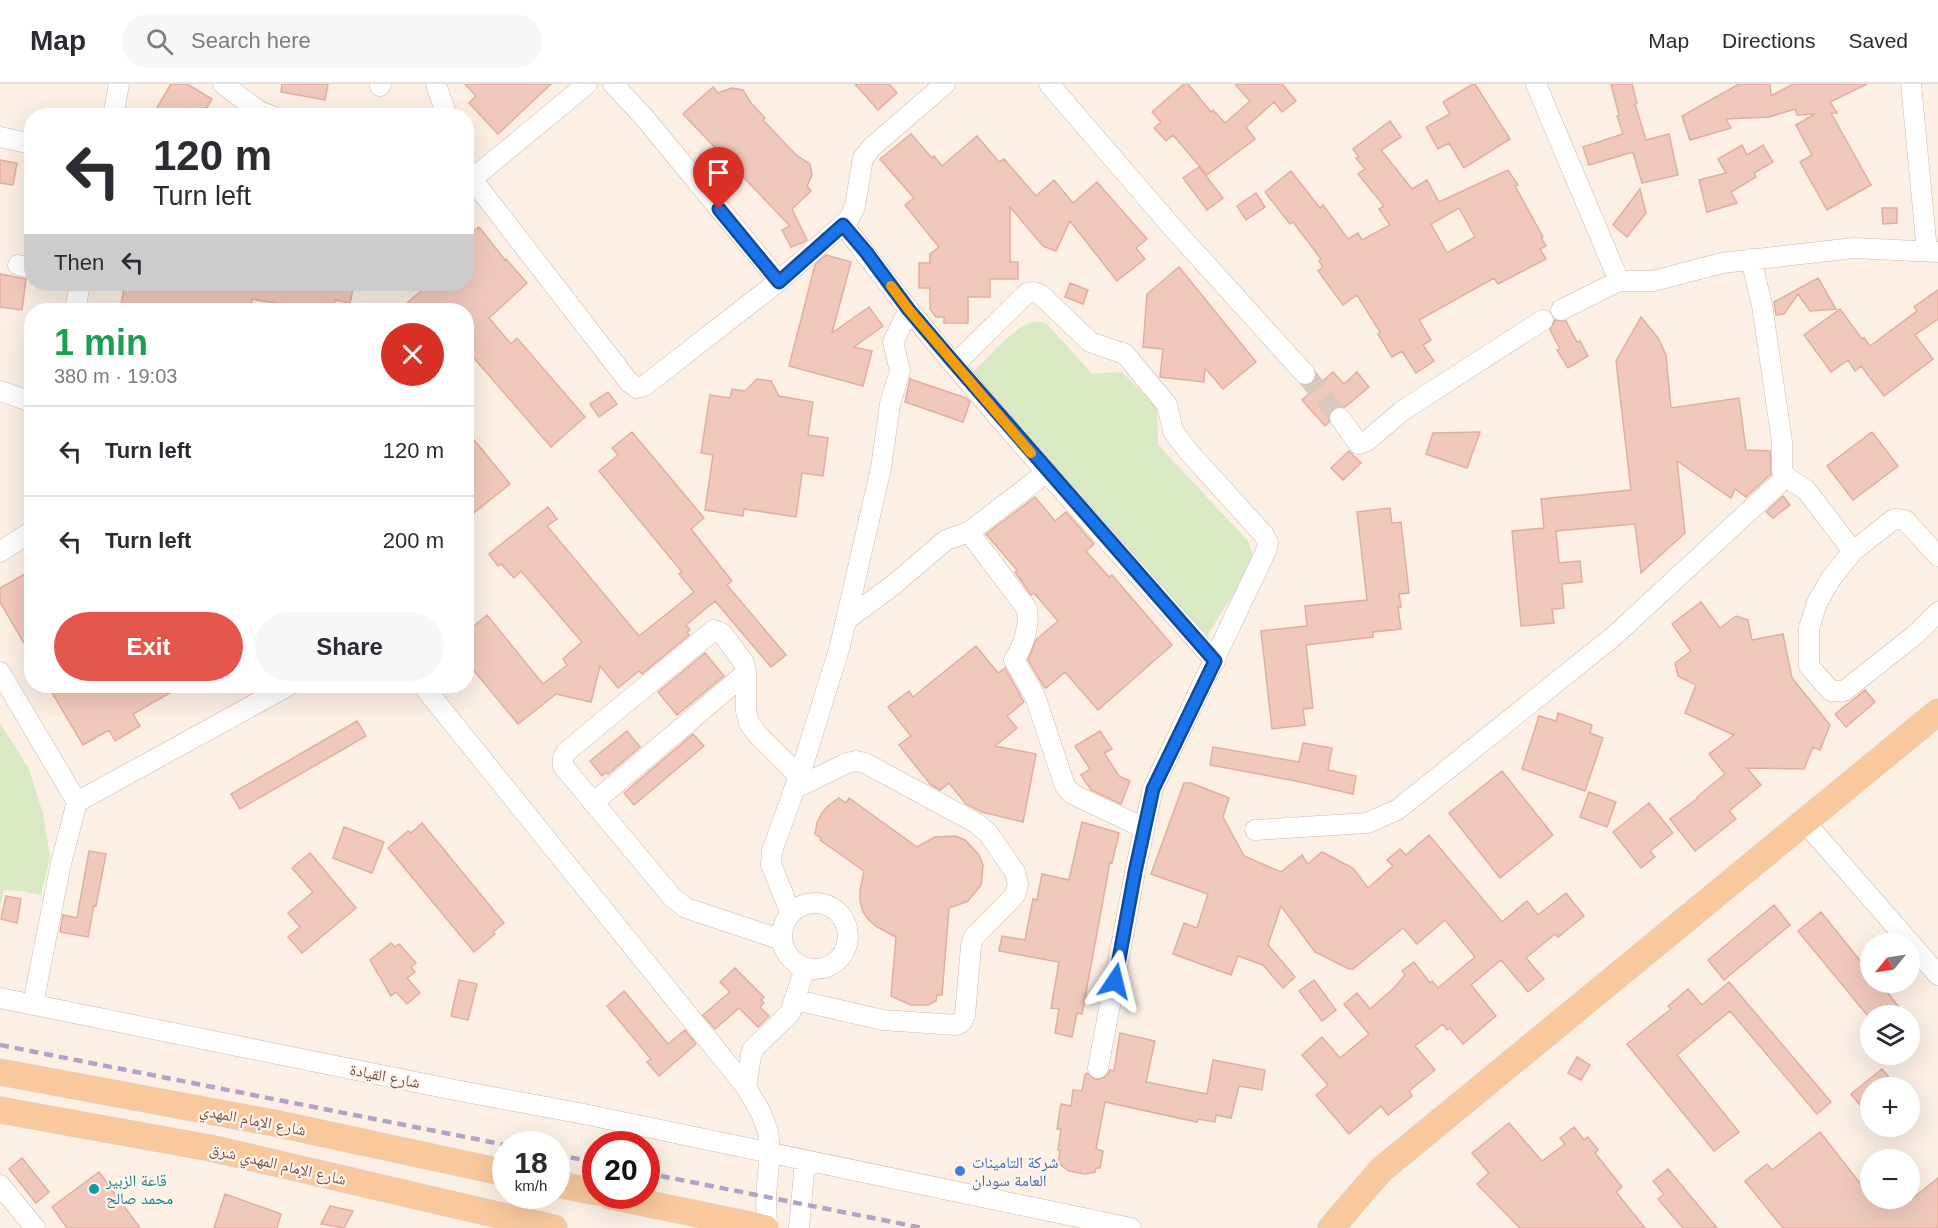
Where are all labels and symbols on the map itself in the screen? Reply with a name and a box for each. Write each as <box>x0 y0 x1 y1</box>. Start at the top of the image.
pin <box>693 147 744 209</box>
north arrow <box>1860 933 1920 993</box>
position arrow <box>1083 949 1147 1013</box>
street label: شارع القيادة <box>348 1061 422 1093</box>
street label: شارع الإمام المهدي <box>198 1101 308 1143</box>
speed limit sign: 20 <box>582 1131 660 1209</box>
street label: شارع الإمام المهدي شرق <box>207 1140 348 1192</box>
place label: شركة التامينات العامة سودان <box>972 1154 1058 1191</box>
marker: شركة التامينات العامة سودان <box>953 1164 967 1178</box>
place label: قاعة الزبير محمد صالح <box>105 1172 173 1209</box>
marker: قاعة الزبير محمد صالح <box>87 1182 101 1196</box>

